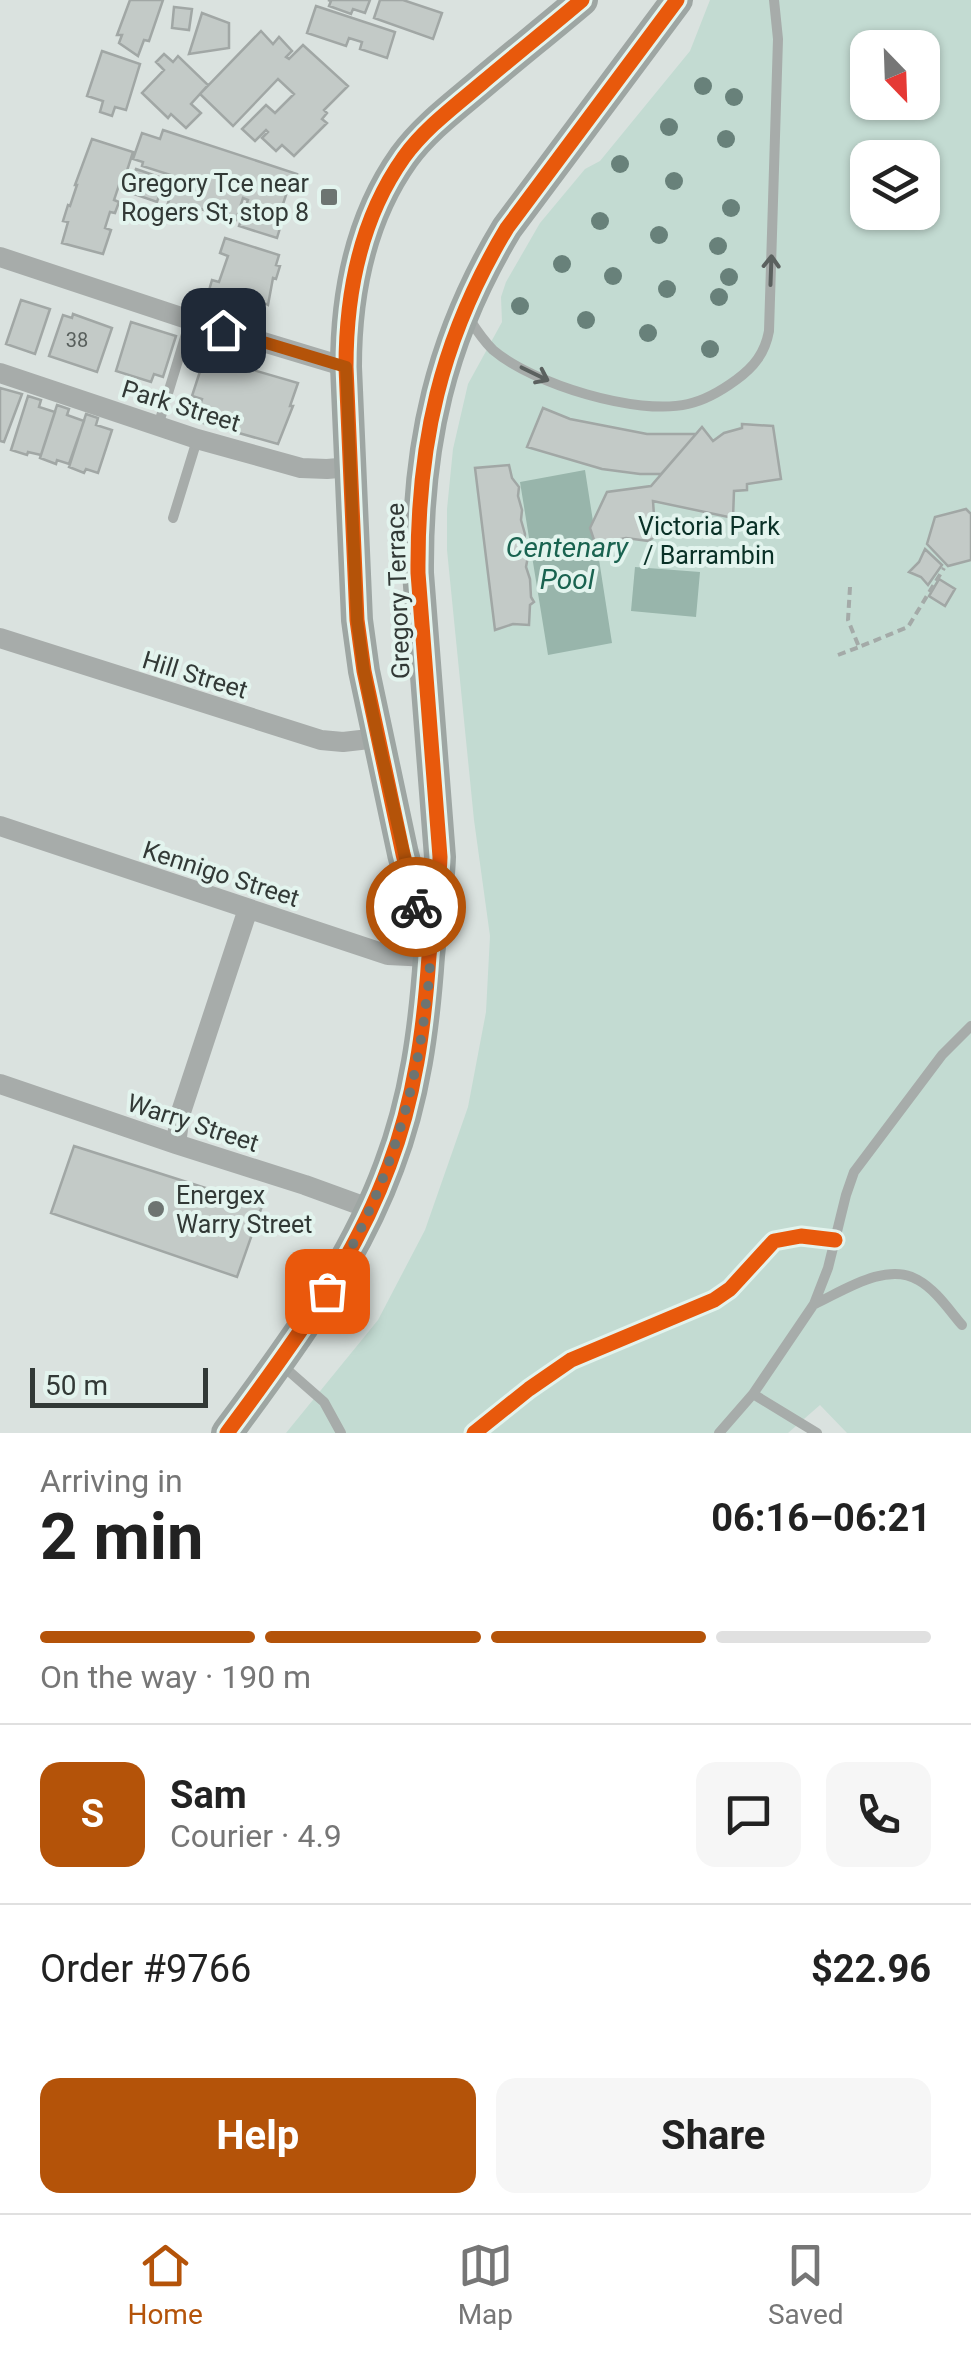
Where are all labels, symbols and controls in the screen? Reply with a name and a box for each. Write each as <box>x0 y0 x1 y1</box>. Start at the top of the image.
north arrow <box>850 30 940 120</box>
map controls <box>850 30 940 230</box>
button: layers <box>850 140 940 230</box>
place label: Gregory Tce near Rogers St, stop 8 <box>121 169 310 227</box>
marker: Gregory Tce near Rogers St, stop 8 <box>318 186 340 208</box>
one-way arrow <box>762 255 781 287</box>
pin <box>181 288 266 373</box>
icon: home <box>196 303 251 358</box>
house number: 38 <box>66 328 88 352</box>
one-way arrow <box>519 365 549 384</box>
street label: Park Street <box>118 374 244 438</box>
street label: Gregory Terrace <box>380 502 416 680</box>
park label: Victoria Park / Barrambin <box>638 512 780 570</box>
water label: Centenary Pool <box>506 531 629 596</box>
street label: Hill Street <box>139 645 251 705</box>
street label: Kennigo Street <box>139 835 303 913</box>
courier <box>366 857 466 957</box>
icon: bike <box>389 880 444 935</box>
street label: Warry Street <box>124 1088 262 1158</box>
place label: Energex Warry Street <box>176 1181 313 1239</box>
marker: Energex Warry Street <box>145 1198 167 1220</box>
pin <box>285 1249 370 1334</box>
icon: bag <box>300 1264 355 1319</box>
scale bar <box>30 1363 208 1408</box>
text: 50 m <box>45 1369 108 1402</box>
text: Arriving in <box>40 1462 183 1500</box>
text: 06:16–06:21 <box>711 1496 931 1540</box>
text: 2 min <box>40 1499 203 1575</box>
text: On the way · 190 m <box>40 1658 311 1696</box>
button: chat <box>696 1762 801 1867</box>
button: phone <box>826 1762 931 1867</box>
text: Sam <box>170 1773 247 1817</box>
text: S <box>81 1792 104 1836</box>
text: Courier · 4.9 <box>170 1817 342 1855</box>
text: Order #9766 <box>40 1947 251 1991</box>
text: $22.96 <box>811 1947 931 1991</box>
button: Help <box>40 2078 476 2193</box>
button: Share <box>496 2078 931 2193</box>
tab: Home <box>127 2238 203 2331</box>
tab: Map <box>458 2238 513 2331</box>
tab: Saved <box>768 2238 844 2331</box>

